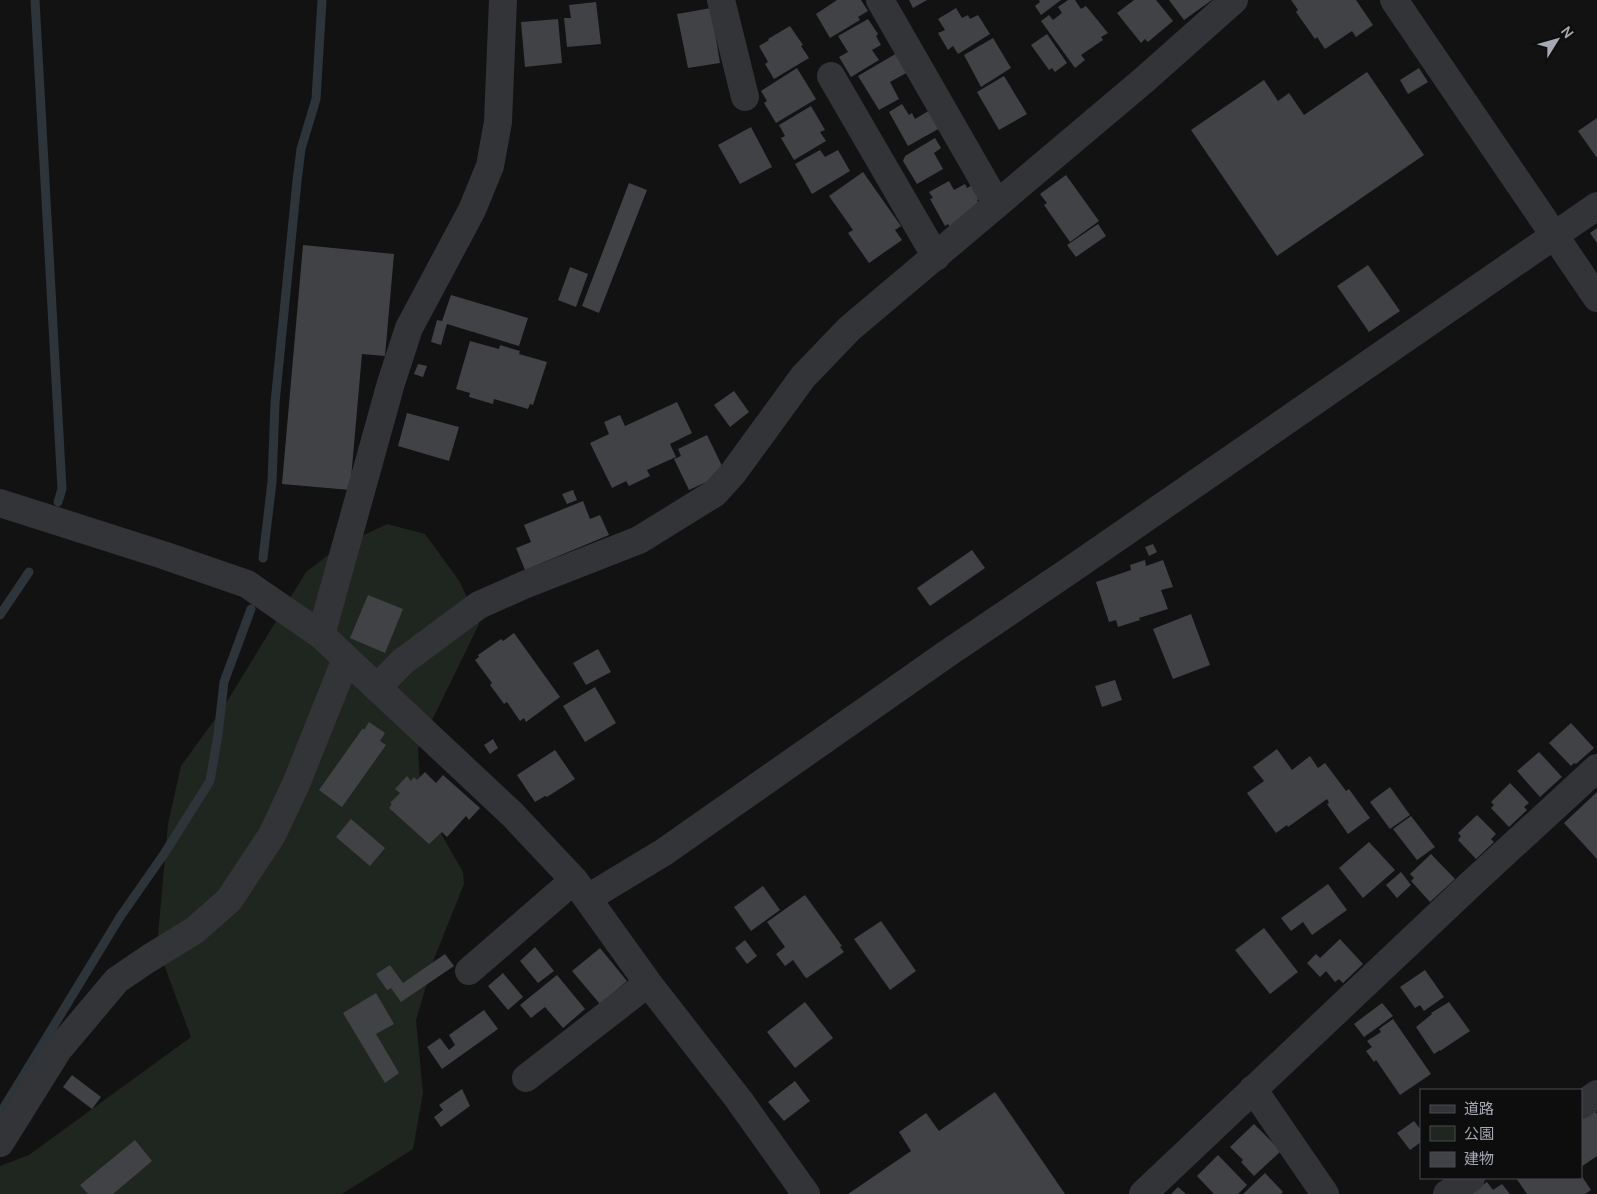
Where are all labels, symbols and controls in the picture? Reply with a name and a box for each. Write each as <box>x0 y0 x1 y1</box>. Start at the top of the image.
north arrow <box>1532 15 1582 65</box>
text: N <box>1557 22 1578 42</box>
legend <box>1420 1089 1582 1179</box>
text: 道路 <box>1464 1098 1494 1119</box>
text: 公園 <box>1464 1123 1494 1144</box>
text: 建物 <box>1464 1148 1494 1169</box>

